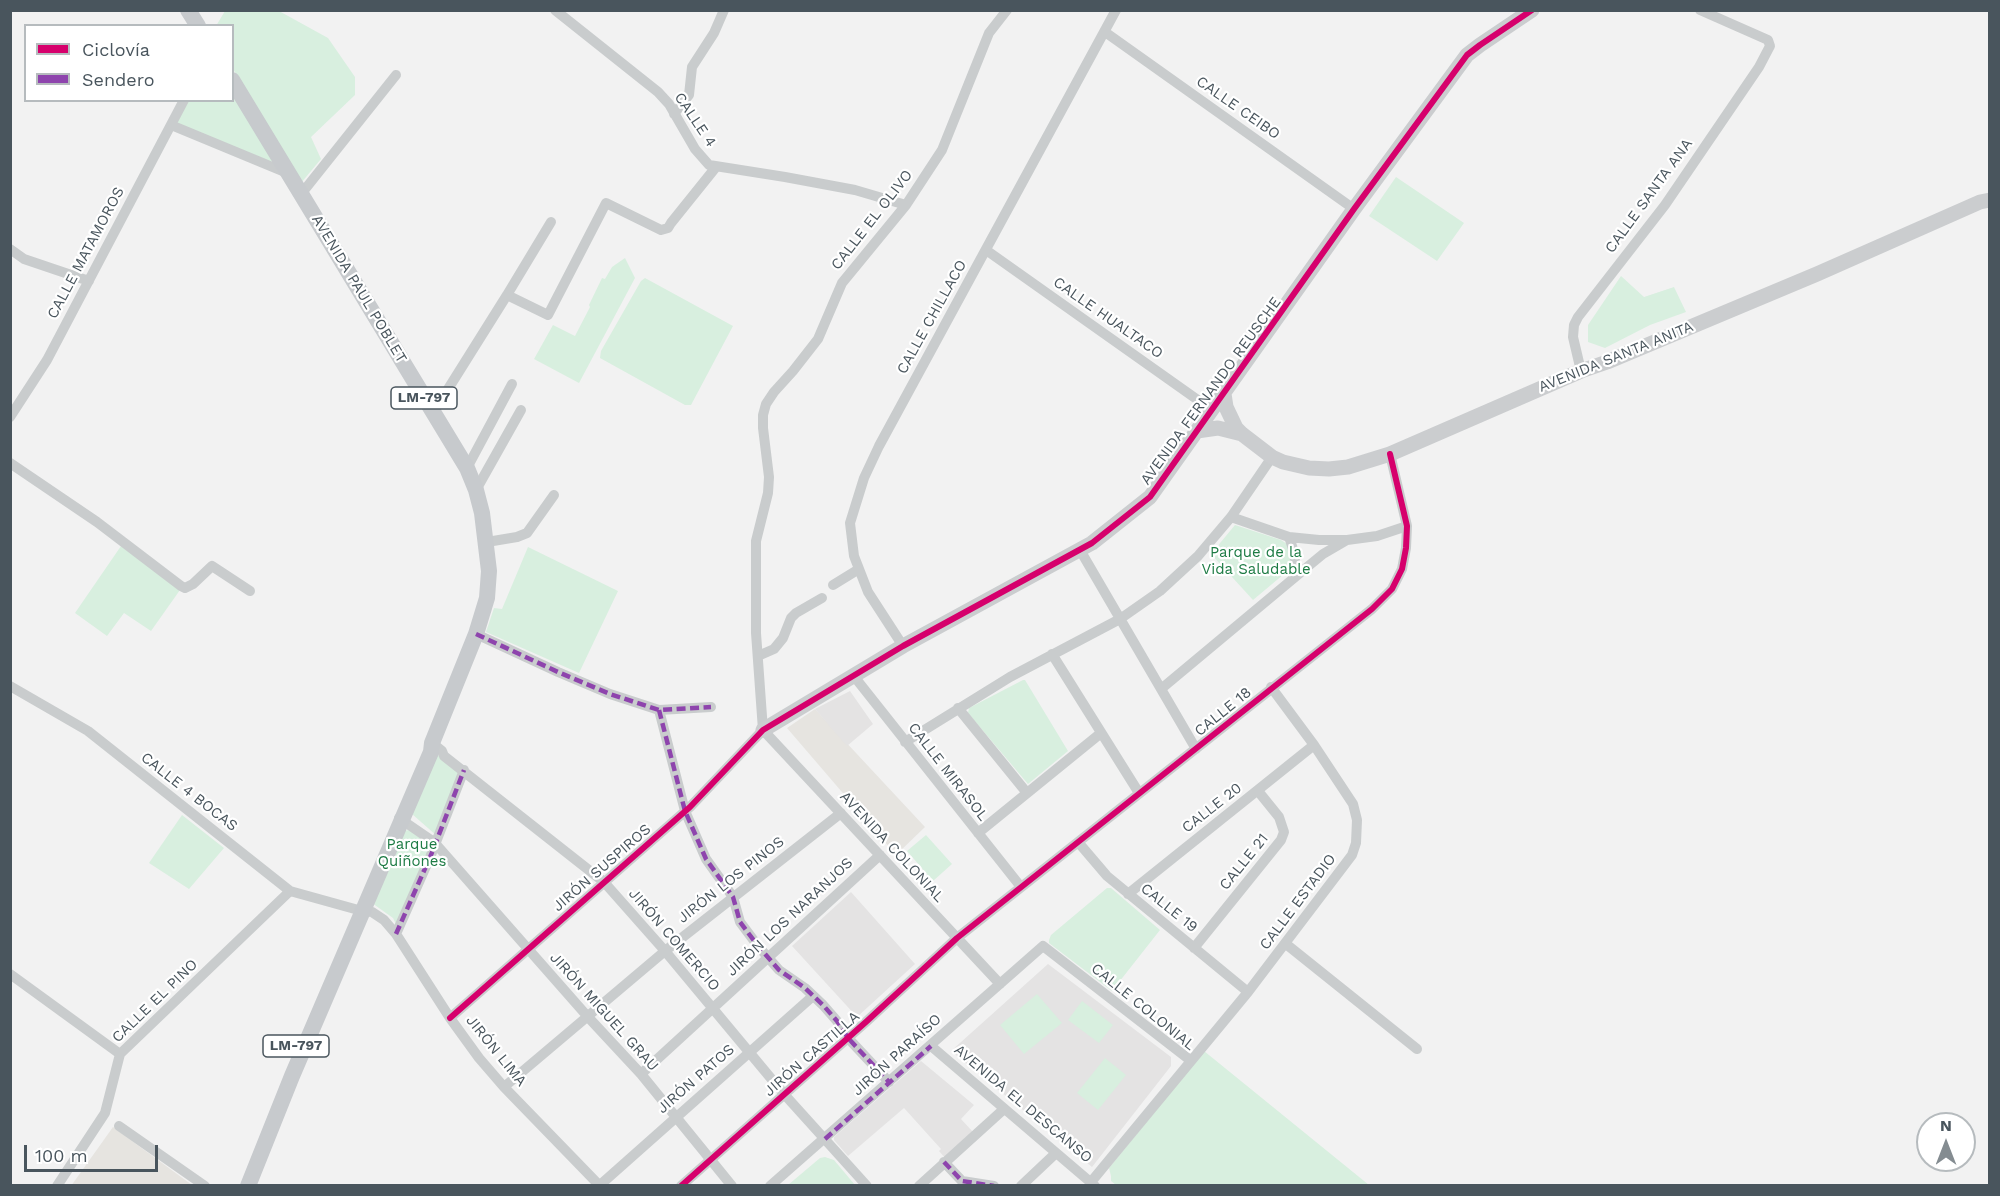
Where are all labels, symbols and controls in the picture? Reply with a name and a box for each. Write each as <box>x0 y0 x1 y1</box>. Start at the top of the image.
legend <box>24 24 234 102</box>
text: Ciclovía <box>82 39 150 60</box>
text: Sendero <box>82 69 155 90</box>
street label: CALLE CEIBO <box>1193 72 1283 144</box>
street label: CALLE 4 <box>670 89 720 151</box>
street label: CALLE SANTA ANA <box>1602 135 1696 257</box>
street label: CALLE EL OLIVO <box>827 166 917 274</box>
street label: CALLE MATAMOROS <box>44 184 128 322</box>
street label: AVENIDA PAUL POBLET <box>308 212 410 366</box>
street label: CALLE CHILLACO <box>893 257 971 377</box>
street label: CALLE HUALTACO <box>1050 273 1166 363</box>
street label: AVENIDA FERNANDO REUSCHE <box>1137 294 1285 488</box>
street label: AVENIDA SANTA ANITA <box>1536 318 1696 396</box>
road number: LM-797 <box>391 387 457 409</box>
park label: Parque de la Vida Saludable <box>1201 544 1311 579</box>
street label: CALLE 18 <box>1191 684 1255 740</box>
street label: CALLE MIRASOL <box>904 719 992 825</box>
street label: CALLE 4 BOCAS <box>137 749 241 835</box>
street label: CALLE 20 <box>1179 779 1245 837</box>
street label: AVENIDA COLONIAL <box>836 788 948 906</box>
street label: JIRÓN SUSPIROS <box>549 820 655 916</box>
street label: CALLE 21 <box>1216 830 1272 894</box>
street label: JIRÓN LOS PINOS <box>674 833 788 927</box>
park label: Parque Quiñones <box>378 836 446 871</box>
street label: CALLE ESTADIO <box>1256 850 1340 954</box>
street label: JIRÓN LOS NARANJOS <box>723 854 857 980</box>
street label: CALLE 19 <box>1137 880 1201 936</box>
street label: JIRÓN COMERCIO <box>625 885 723 995</box>
street label: JIRÓN MIGUEL GRAU <box>546 949 662 1075</box>
street label: CALLE EL PINO <box>108 956 202 1046</box>
street label: CALLE COLONIAL <box>1087 960 1199 1054</box>
street label: JIRÓN CASTILLA <box>761 1008 863 1100</box>
street label: JIRÓN PARAÍSO <box>849 1010 945 1100</box>
street label: JIRÓN LIMA <box>462 1012 530 1090</box>
road number: LM-797 <box>263 1035 329 1057</box>
street label: JIRÓN PATOS <box>654 1040 738 1118</box>
street label: AVENIDA EL DESCANSO <box>950 1041 1096 1167</box>
north arrow <box>1916 1112 1976 1172</box>
text: N <box>1940 1116 1952 1135</box>
scale bar <box>27 1133 160 1171</box>
text: 100 m <box>35 1145 88 1166</box>

